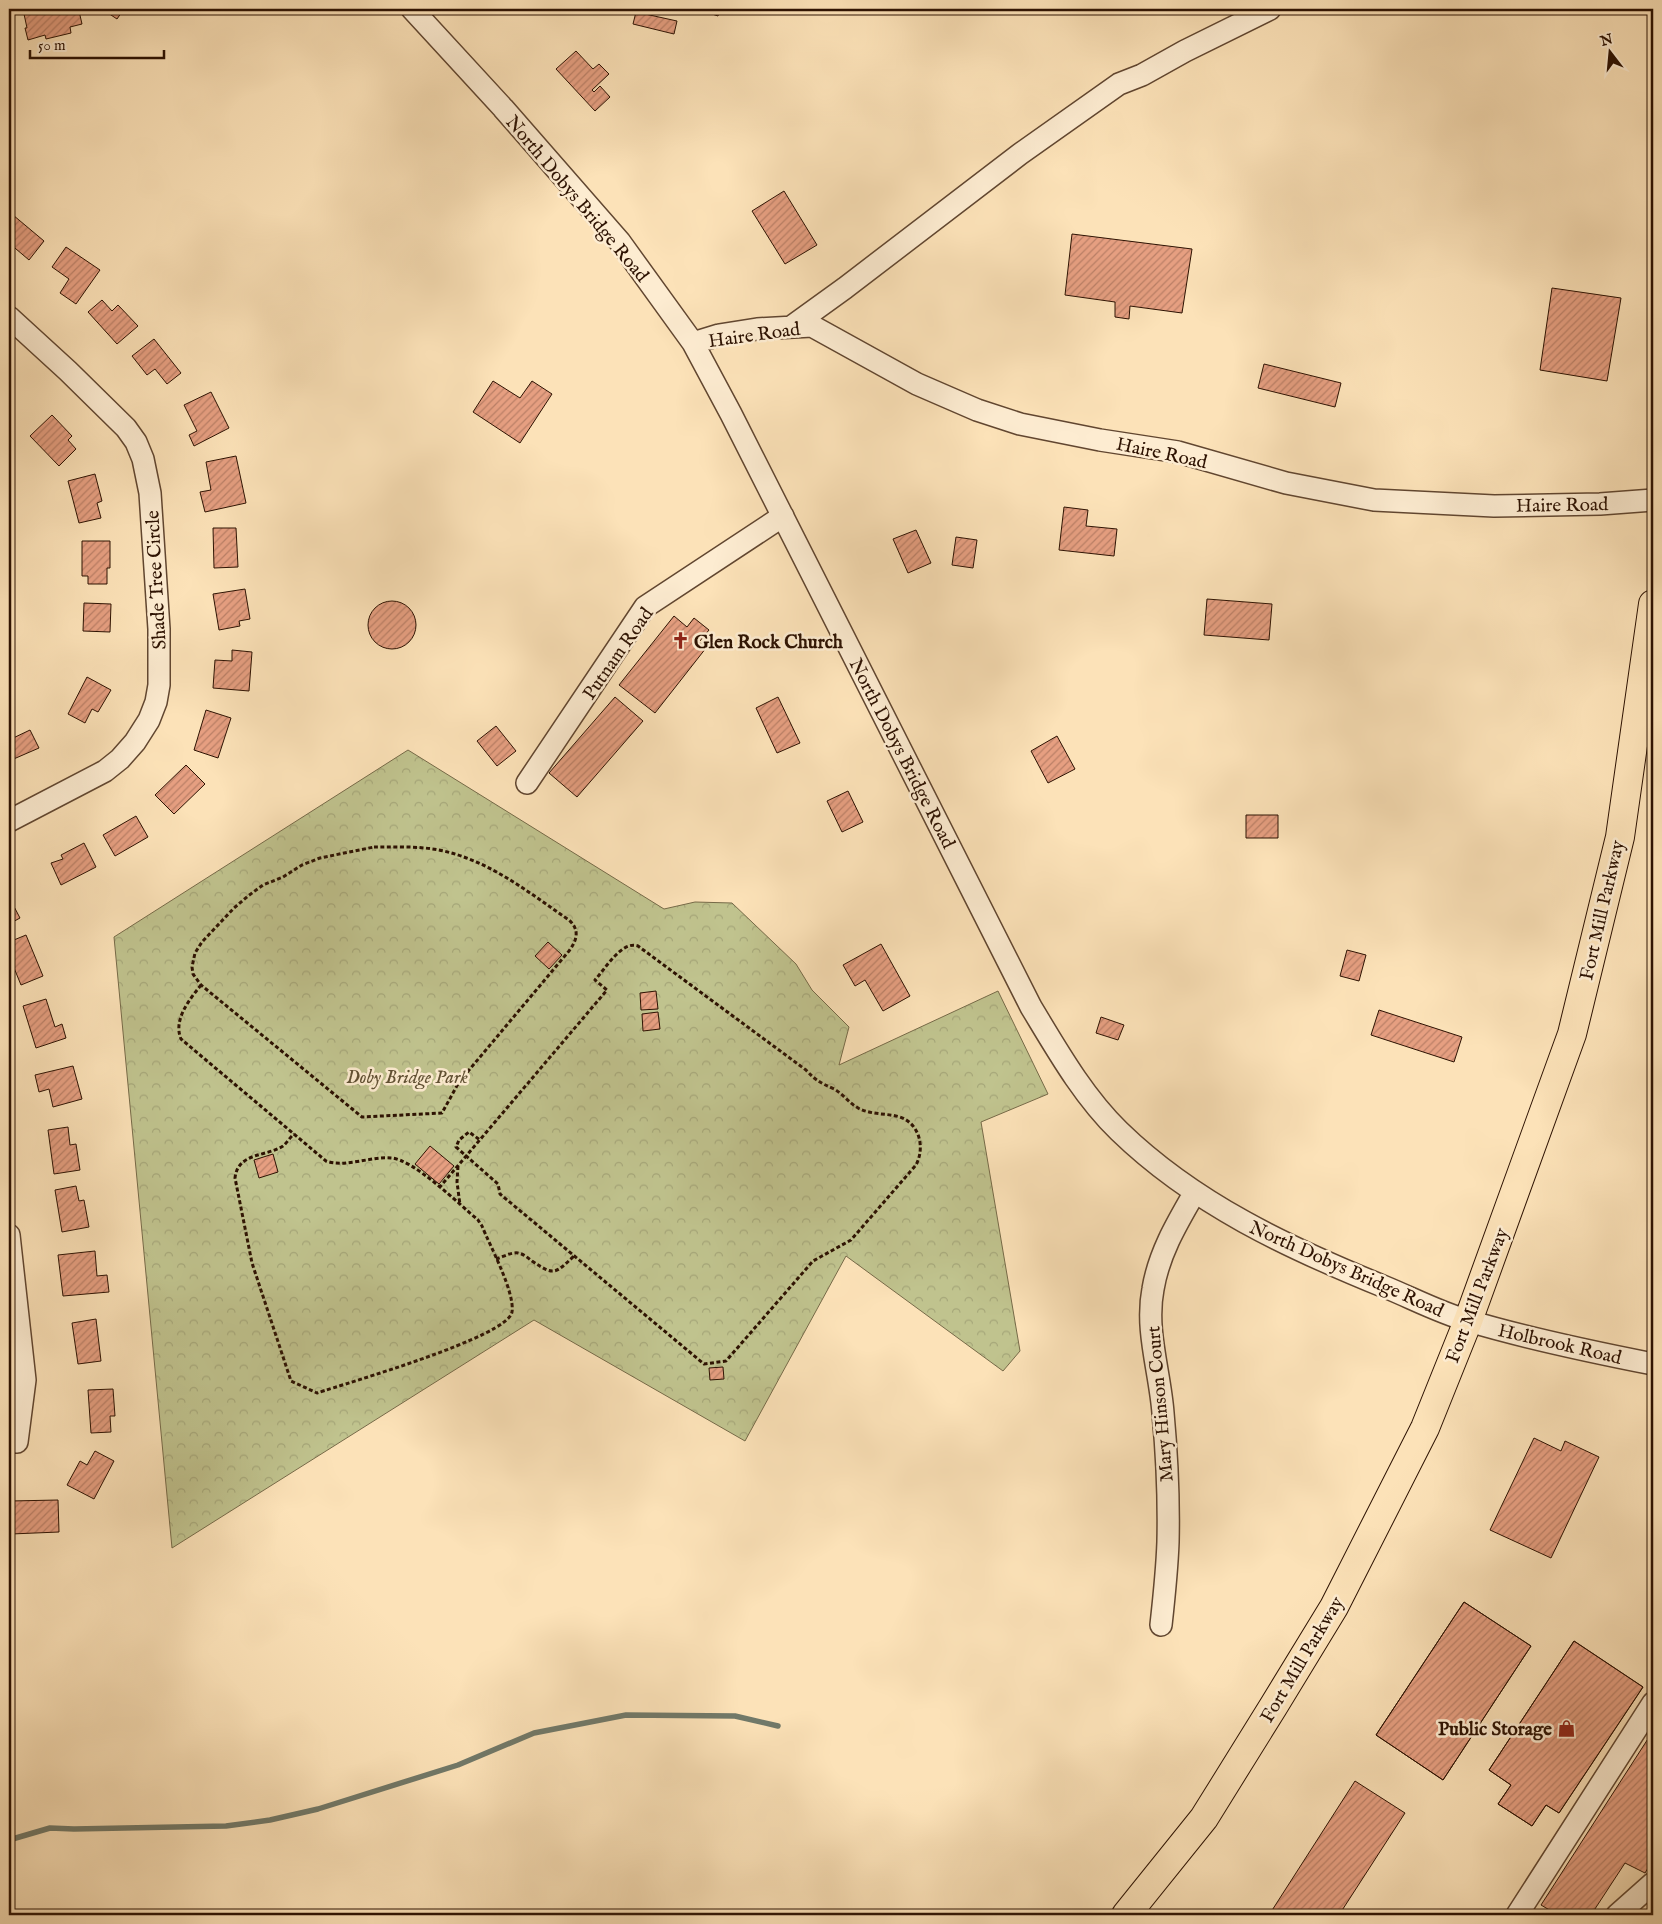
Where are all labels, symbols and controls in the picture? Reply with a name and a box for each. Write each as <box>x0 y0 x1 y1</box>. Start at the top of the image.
scale bar <box>30 28 164 60</box>
north arrow <box>1584 28 1634 78</box>
text: N <box>1597 30 1615 51</box>
text: 50 m <box>38 36 66 55</box>
street label: North Dobys Bridge Road <box>500 111 654 288</box>
street label: Haire Road <box>707 318 803 354</box>
street label: Haire Road <box>1114 433 1210 475</box>
street label: Haire Road <box>1516 493 1609 519</box>
street label: Shade Tree Circle <box>141 509 173 650</box>
street label: Putnam Road <box>578 603 660 705</box>
church icon: Glen Rock Church <box>670 631 690 651</box>
place label: Glen Rock Church <box>694 631 844 655</box>
street label: North Dobys Bridge Road <box>843 655 960 854</box>
street label: Fort Mill Parkway <box>1575 837 1631 983</box>
park label: Doby Bridge Park <box>346 1066 468 1090</box>
street label: North Dobys Bridge Road <box>1245 1216 1448 1324</box>
street label: Fort Mill Parkway <box>1441 1224 1515 1367</box>
street label: Holbrook Road <box>1495 1319 1625 1371</box>
street label: Mary Hinson Court <box>1142 1324 1180 1483</box>
street label: Fort Mill Parkway <box>1256 1592 1350 1728</box>
place label: Public Storage <box>1438 1718 1552 1742</box>
shop icon: Public Storage <box>1556 1718 1576 1738</box>

